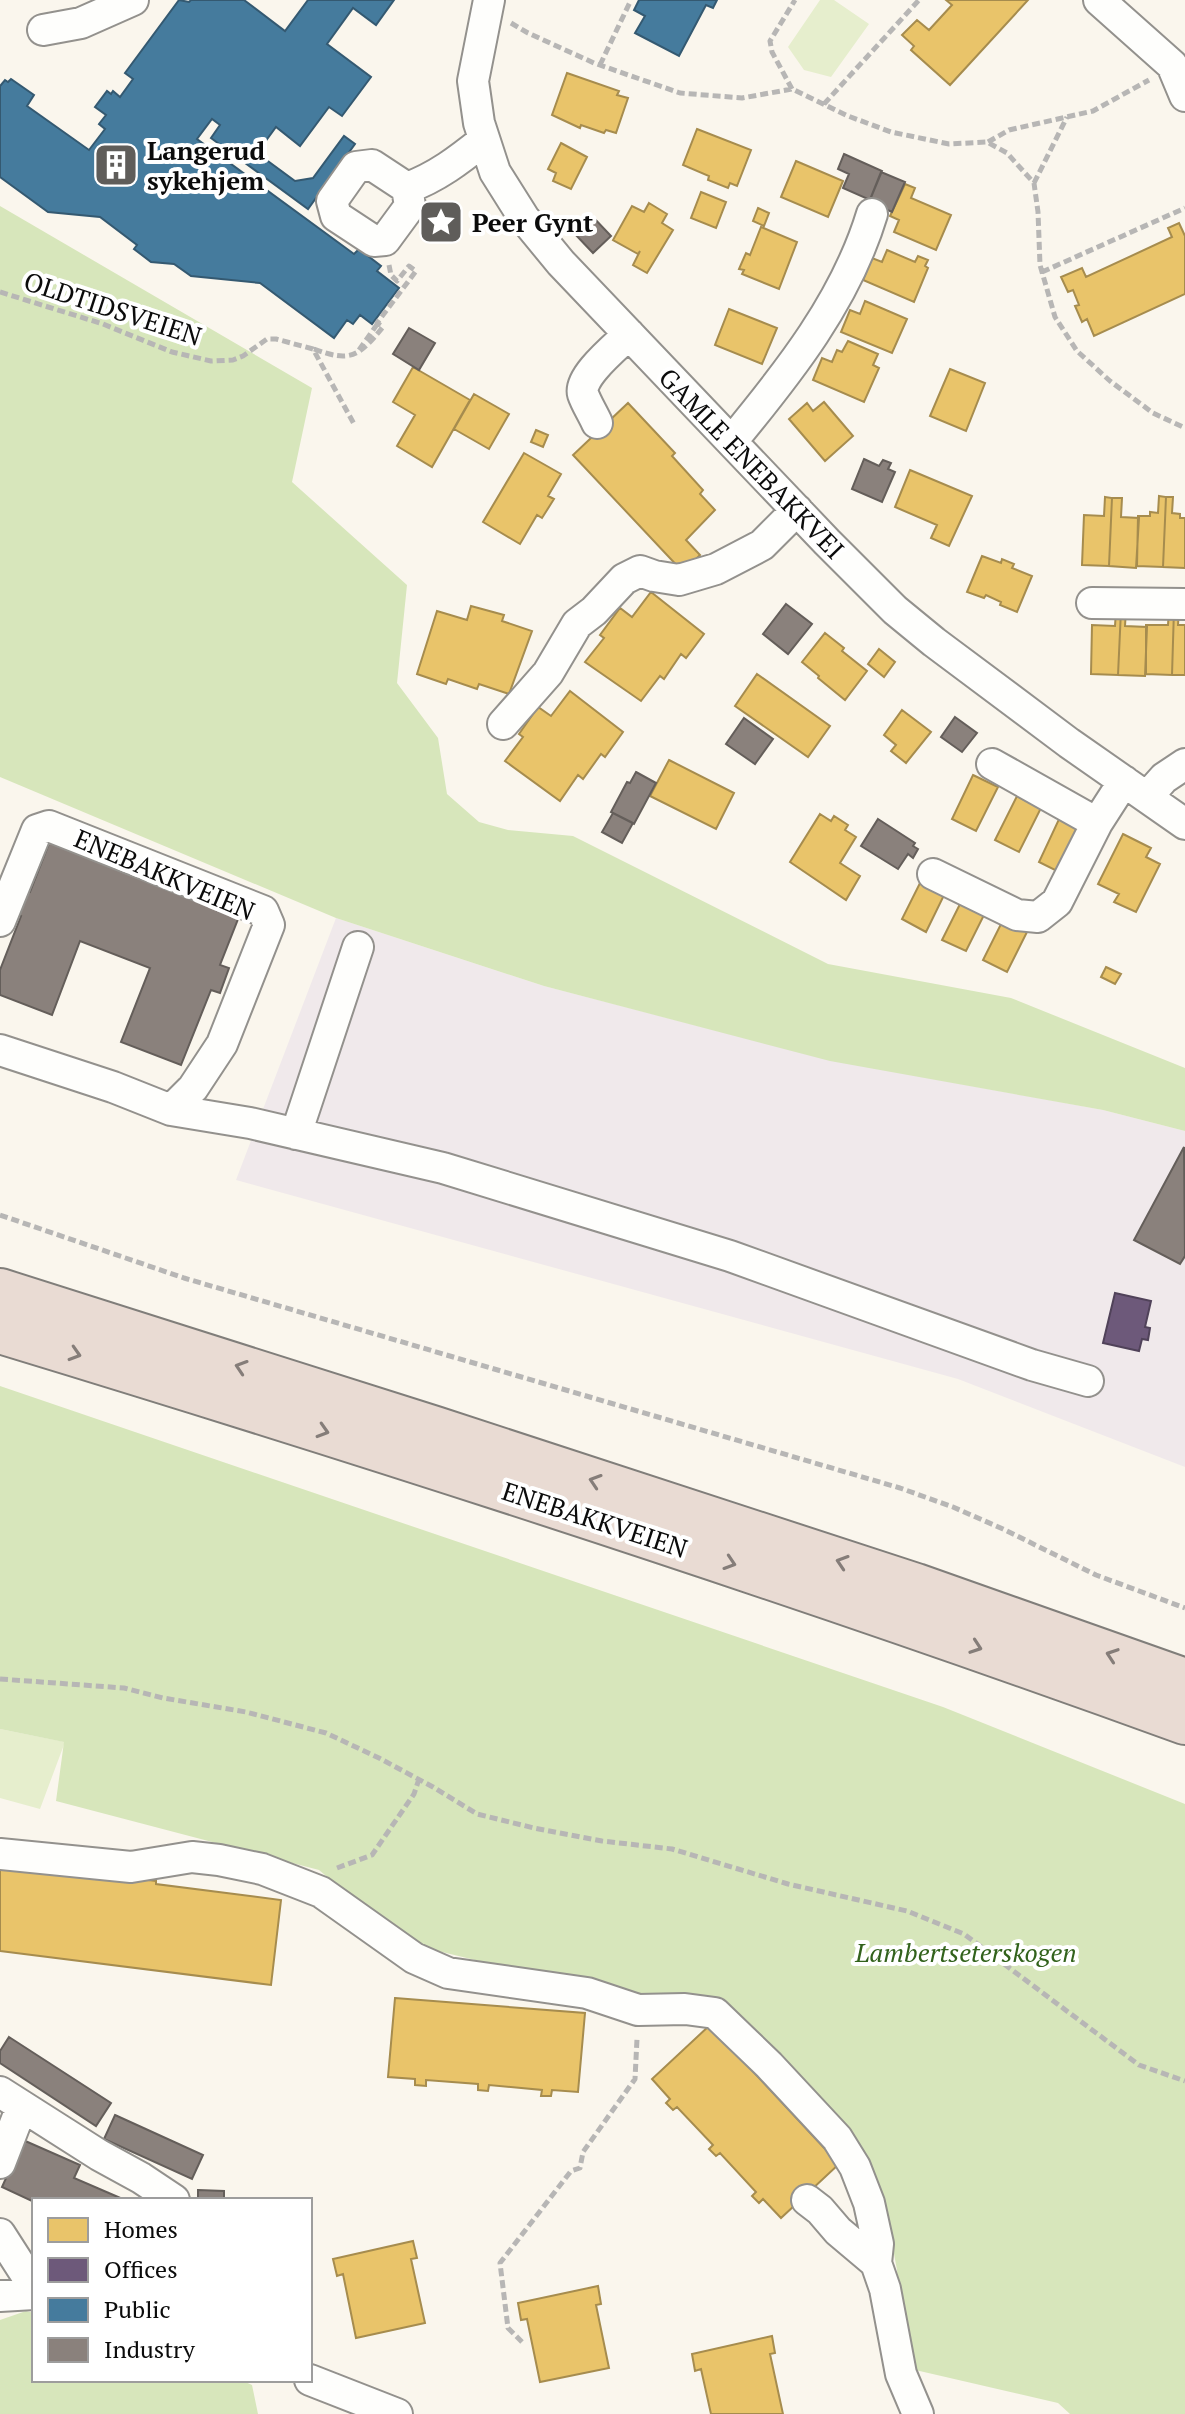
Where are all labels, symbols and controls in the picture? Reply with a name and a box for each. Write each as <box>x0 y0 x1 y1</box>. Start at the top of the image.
place label: Langerud sykehjem <box>147 133 265 197</box>
building icon: Langerud sykehjem <box>92 141 140 189</box>
place icon: Peer Gynt <box>417 198 465 246</box>
place label: Peer Gynt <box>472 205 594 239</box>
street label: OLDTIDSVEIEN <box>20 263 206 353</box>
street label: GAMLE ENEBAKKVEI <box>652 360 852 566</box>
street label: ENEBAKKVEIEN <box>70 821 260 927</box>
one-way arrow <box>67 1345 81 1361</box>
one-way arrow <box>235 1360 249 1376</box>
one-way arrow <box>315 1422 329 1438</box>
street label: ENEBAKKVEIEN <box>498 1473 692 1565</box>
one-way arrow <box>589 1474 603 1490</box>
one-way arrow <box>722 1554 736 1570</box>
one-way arrow <box>836 1555 850 1571</box>
one-way arrow <box>968 1638 982 1654</box>
one-way arrow <box>1105 1648 1119 1665</box>
park label: Lambertseterskogen <box>854 1935 1077 1969</box>
legend <box>32 2198 312 2382</box>
text: Homes <box>104 2213 178 2245</box>
text: Offices <box>104 2253 178 2285</box>
text: Public <box>104 2293 171 2325</box>
text: Industry <box>104 2333 196 2365</box>

